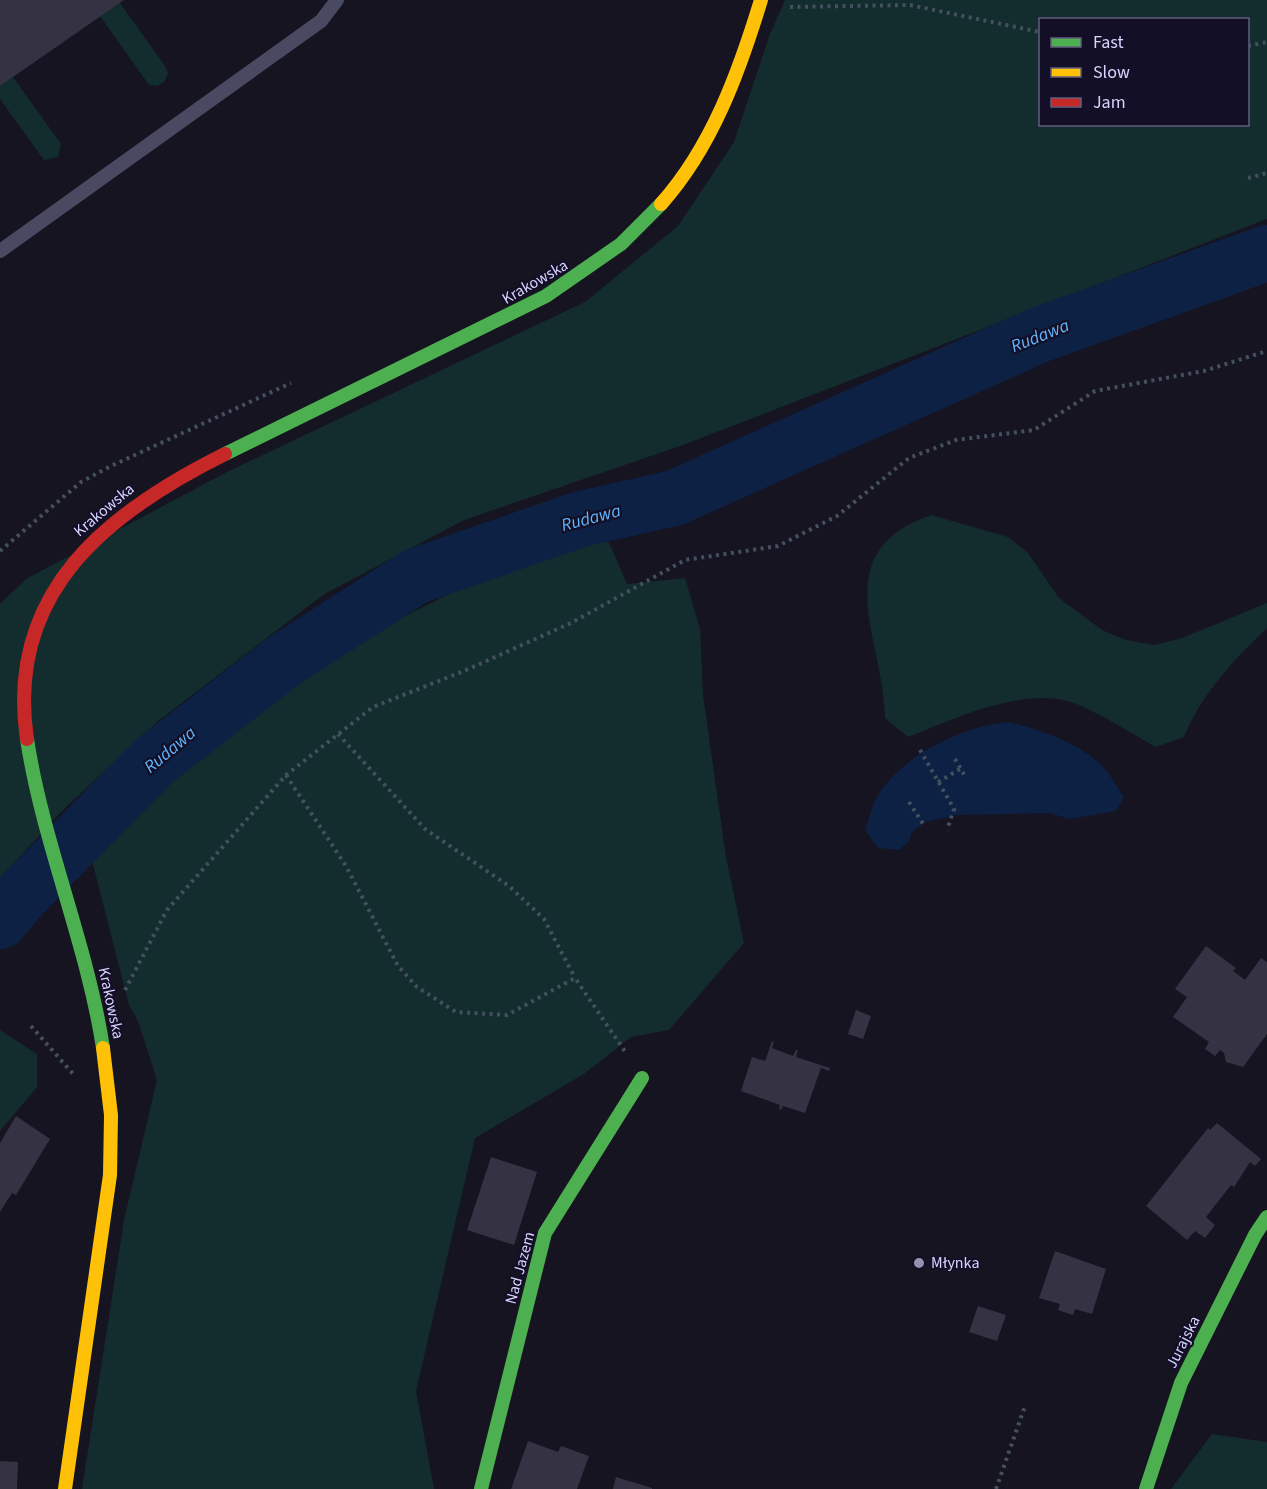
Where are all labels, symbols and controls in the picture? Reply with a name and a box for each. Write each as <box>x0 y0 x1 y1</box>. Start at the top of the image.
legend <box>1039 18 1249 126</box>
text: Fast <box>1093 30 1124 55</box>
text: Slow <box>1093 60 1130 85</box>
text: Jam <box>1093 90 1126 115</box>
street label: Krakowska <box>498 254 572 310</box>
water label: Rudawa <box>1007 313 1073 359</box>
street label: Krakowska <box>69 478 139 542</box>
water label: Rudawa <box>558 498 624 538</box>
water label: Rudawa <box>139 721 202 779</box>
street label: Krakowska <box>93 965 129 1041</box>
street label: Nad Jazem <box>500 1229 540 1307</box>
place label: Młynka <box>931 1252 979 1274</box>
marker: Młynka <box>912 1256 926 1270</box>
street label: Jurajska <box>1160 1312 1206 1372</box>

